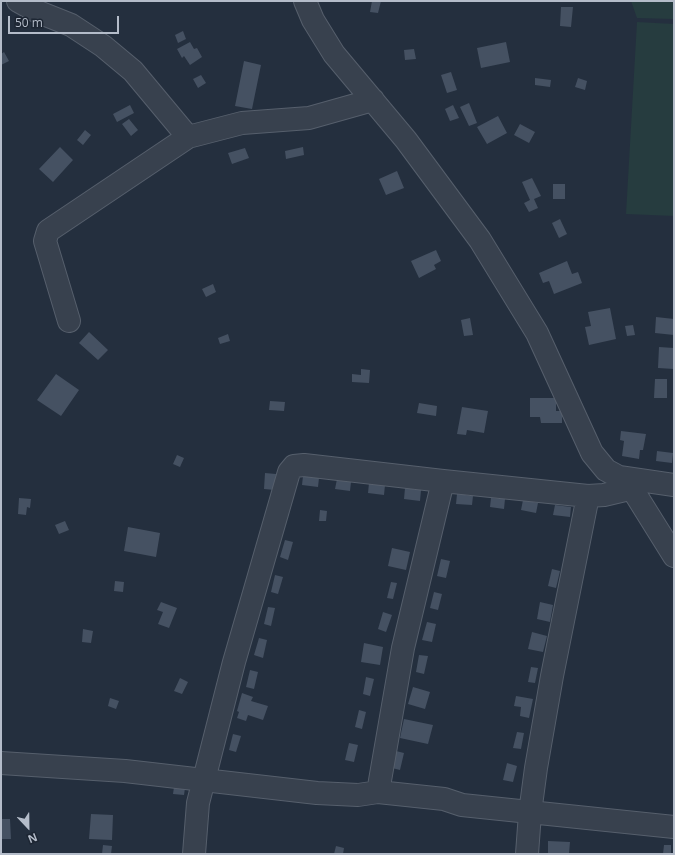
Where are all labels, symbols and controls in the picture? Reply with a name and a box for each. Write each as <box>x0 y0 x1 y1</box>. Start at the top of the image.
scale bar <box>10 8 121 34</box>
text: 50 m <box>15 14 43 31</box>
north arrow <box>8 807 48 847</box>
text: N <box>26 830 40 847</box>

